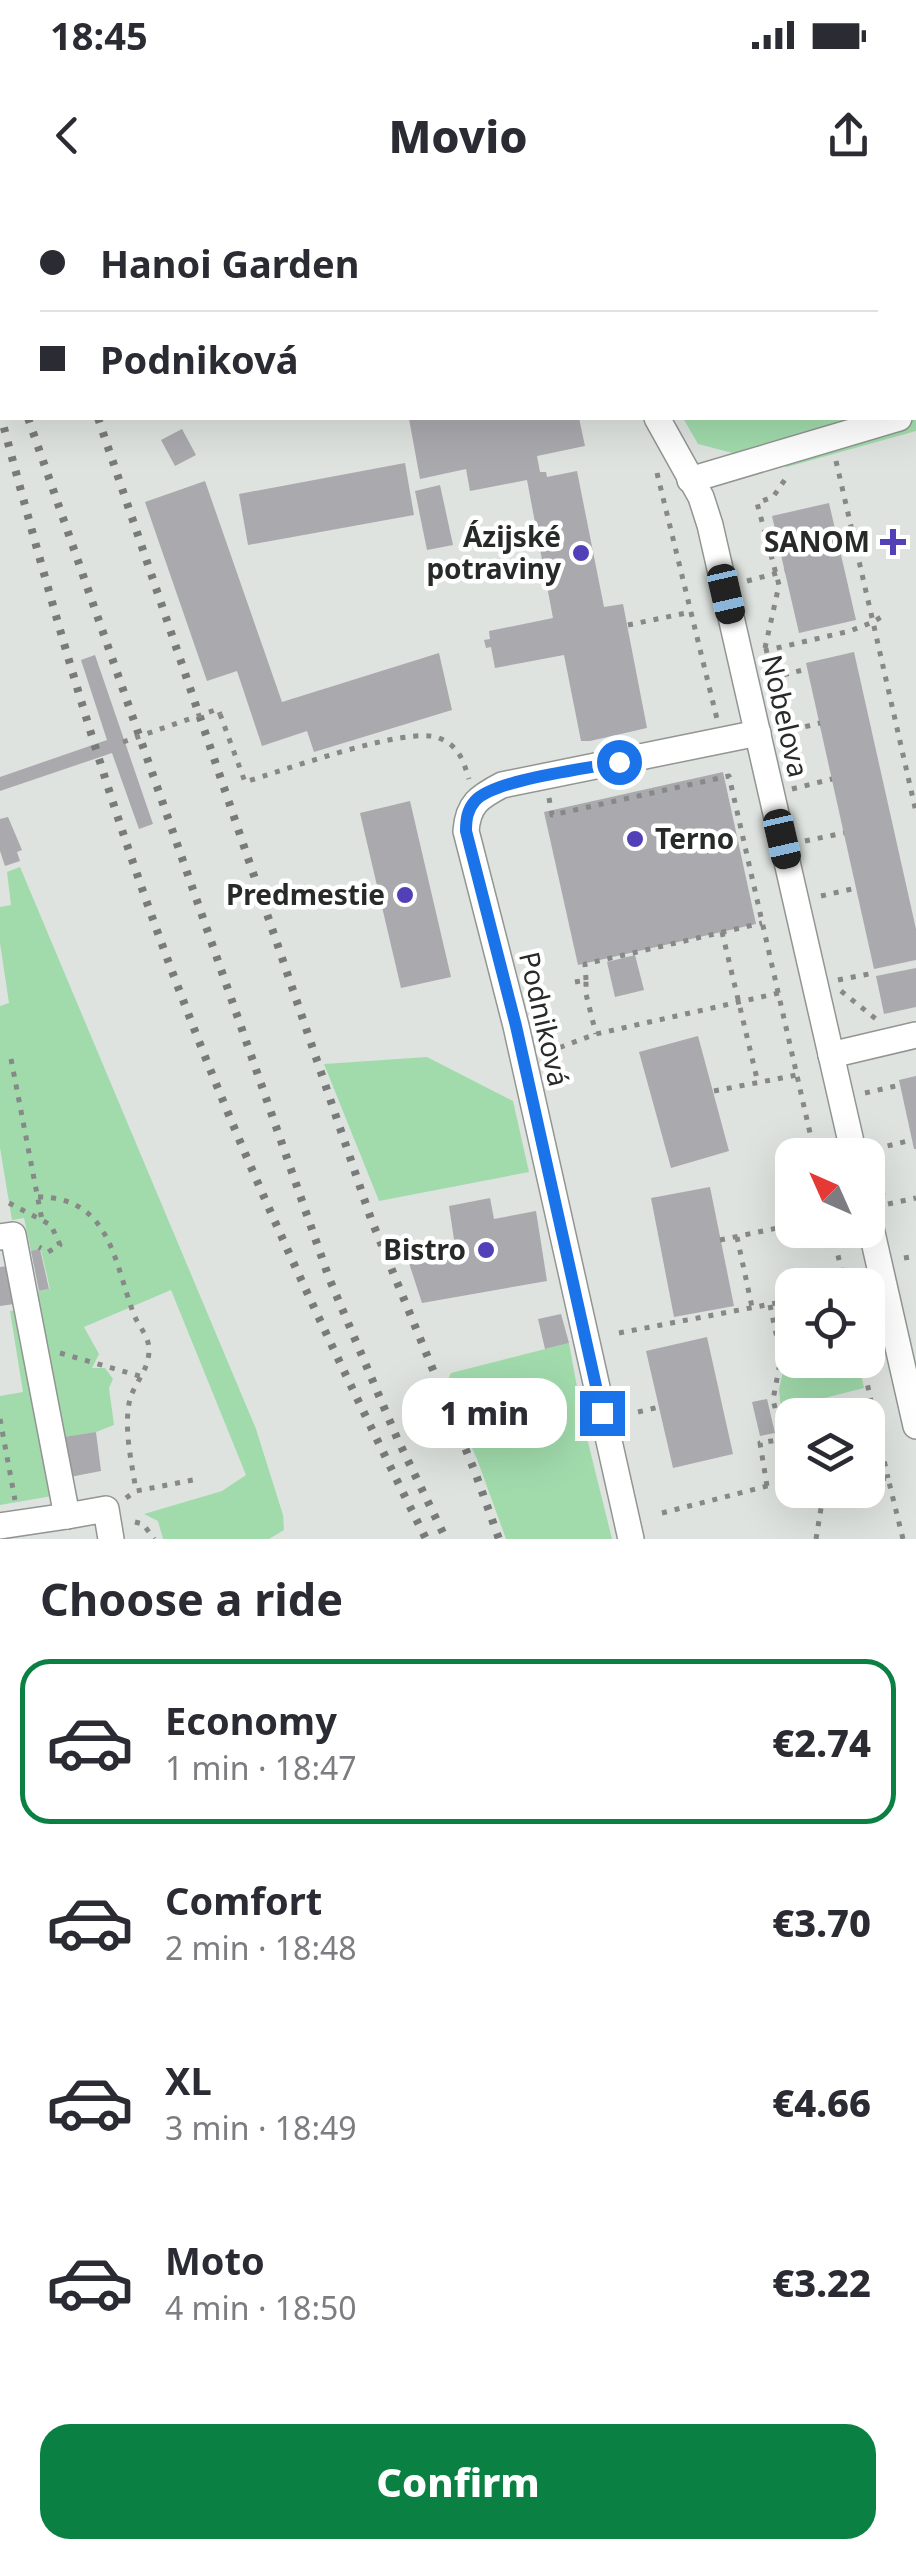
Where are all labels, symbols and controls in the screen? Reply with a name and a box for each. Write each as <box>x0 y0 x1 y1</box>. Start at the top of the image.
text: 18:45 <box>50 9 148 61</box>
text: Movio <box>388 105 528 166</box>
icon: back <box>40 108 95 163</box>
icon: share <box>821 108 876 163</box>
text: Hanoi Garden <box>100 237 359 289</box>
text: Podniková <box>100 333 298 385</box>
place label: Ázijské potraviny <box>426 517 561 587</box>
place label: SANOM <box>764 522 870 560</box>
marker: SANOM <box>880 529 906 555</box>
marker: Ázijské potraviny <box>570 542 592 564</box>
car <box>705 561 747 627</box>
street label: Nobelova <box>753 651 819 781</box>
route start <box>597 740 642 785</box>
car <box>761 806 803 872</box>
place label: Terno <box>655 819 734 857</box>
marker: Terno <box>624 828 646 850</box>
place label: Predmestie <box>226 875 385 913</box>
marker: Predmestie <box>394 884 416 906</box>
street label: Podniková <box>511 948 579 1090</box>
north arrow <box>775 1138 885 1248</box>
map controls <box>775 1138 885 1508</box>
place label: Bistro <box>383 1230 466 1268</box>
marker: Bistro <box>475 1239 497 1261</box>
button: locate <box>775 1268 885 1378</box>
callout: 1 min <box>402 1378 567 1448</box>
text: 1 min <box>440 1391 529 1434</box>
route end <box>580 1391 625 1436</box>
button: layers <box>775 1398 885 1508</box>
text: Choose a ride <box>40 1568 343 1629</box>
text: Economy <box>165 1694 337 1746</box>
icon: car <box>45 1697 135 1787</box>
text: €2.74 <box>772 1716 871 1768</box>
text: 1 min · 18:47 <box>165 1746 357 1789</box>
text: Comfort <box>165 1874 322 1926</box>
icon: car <box>45 1877 135 1967</box>
text: €3.70 <box>772 1896 871 1948</box>
text: 2 min · 18:48 <box>165 1926 357 1969</box>
text: XL <box>165 2054 212 2106</box>
icon: car <box>45 2057 135 2147</box>
text: €4.66 <box>772 2076 871 2128</box>
text: 3 min · 18:49 <box>165 2106 357 2149</box>
text: Moto <box>165 2234 265 2286</box>
icon: car <box>45 2237 135 2327</box>
text: €3.22 <box>772 2256 871 2308</box>
text: 4 min · 18:50 <box>165 2286 357 2329</box>
button: Confirm <box>40 2424 876 2539</box>

